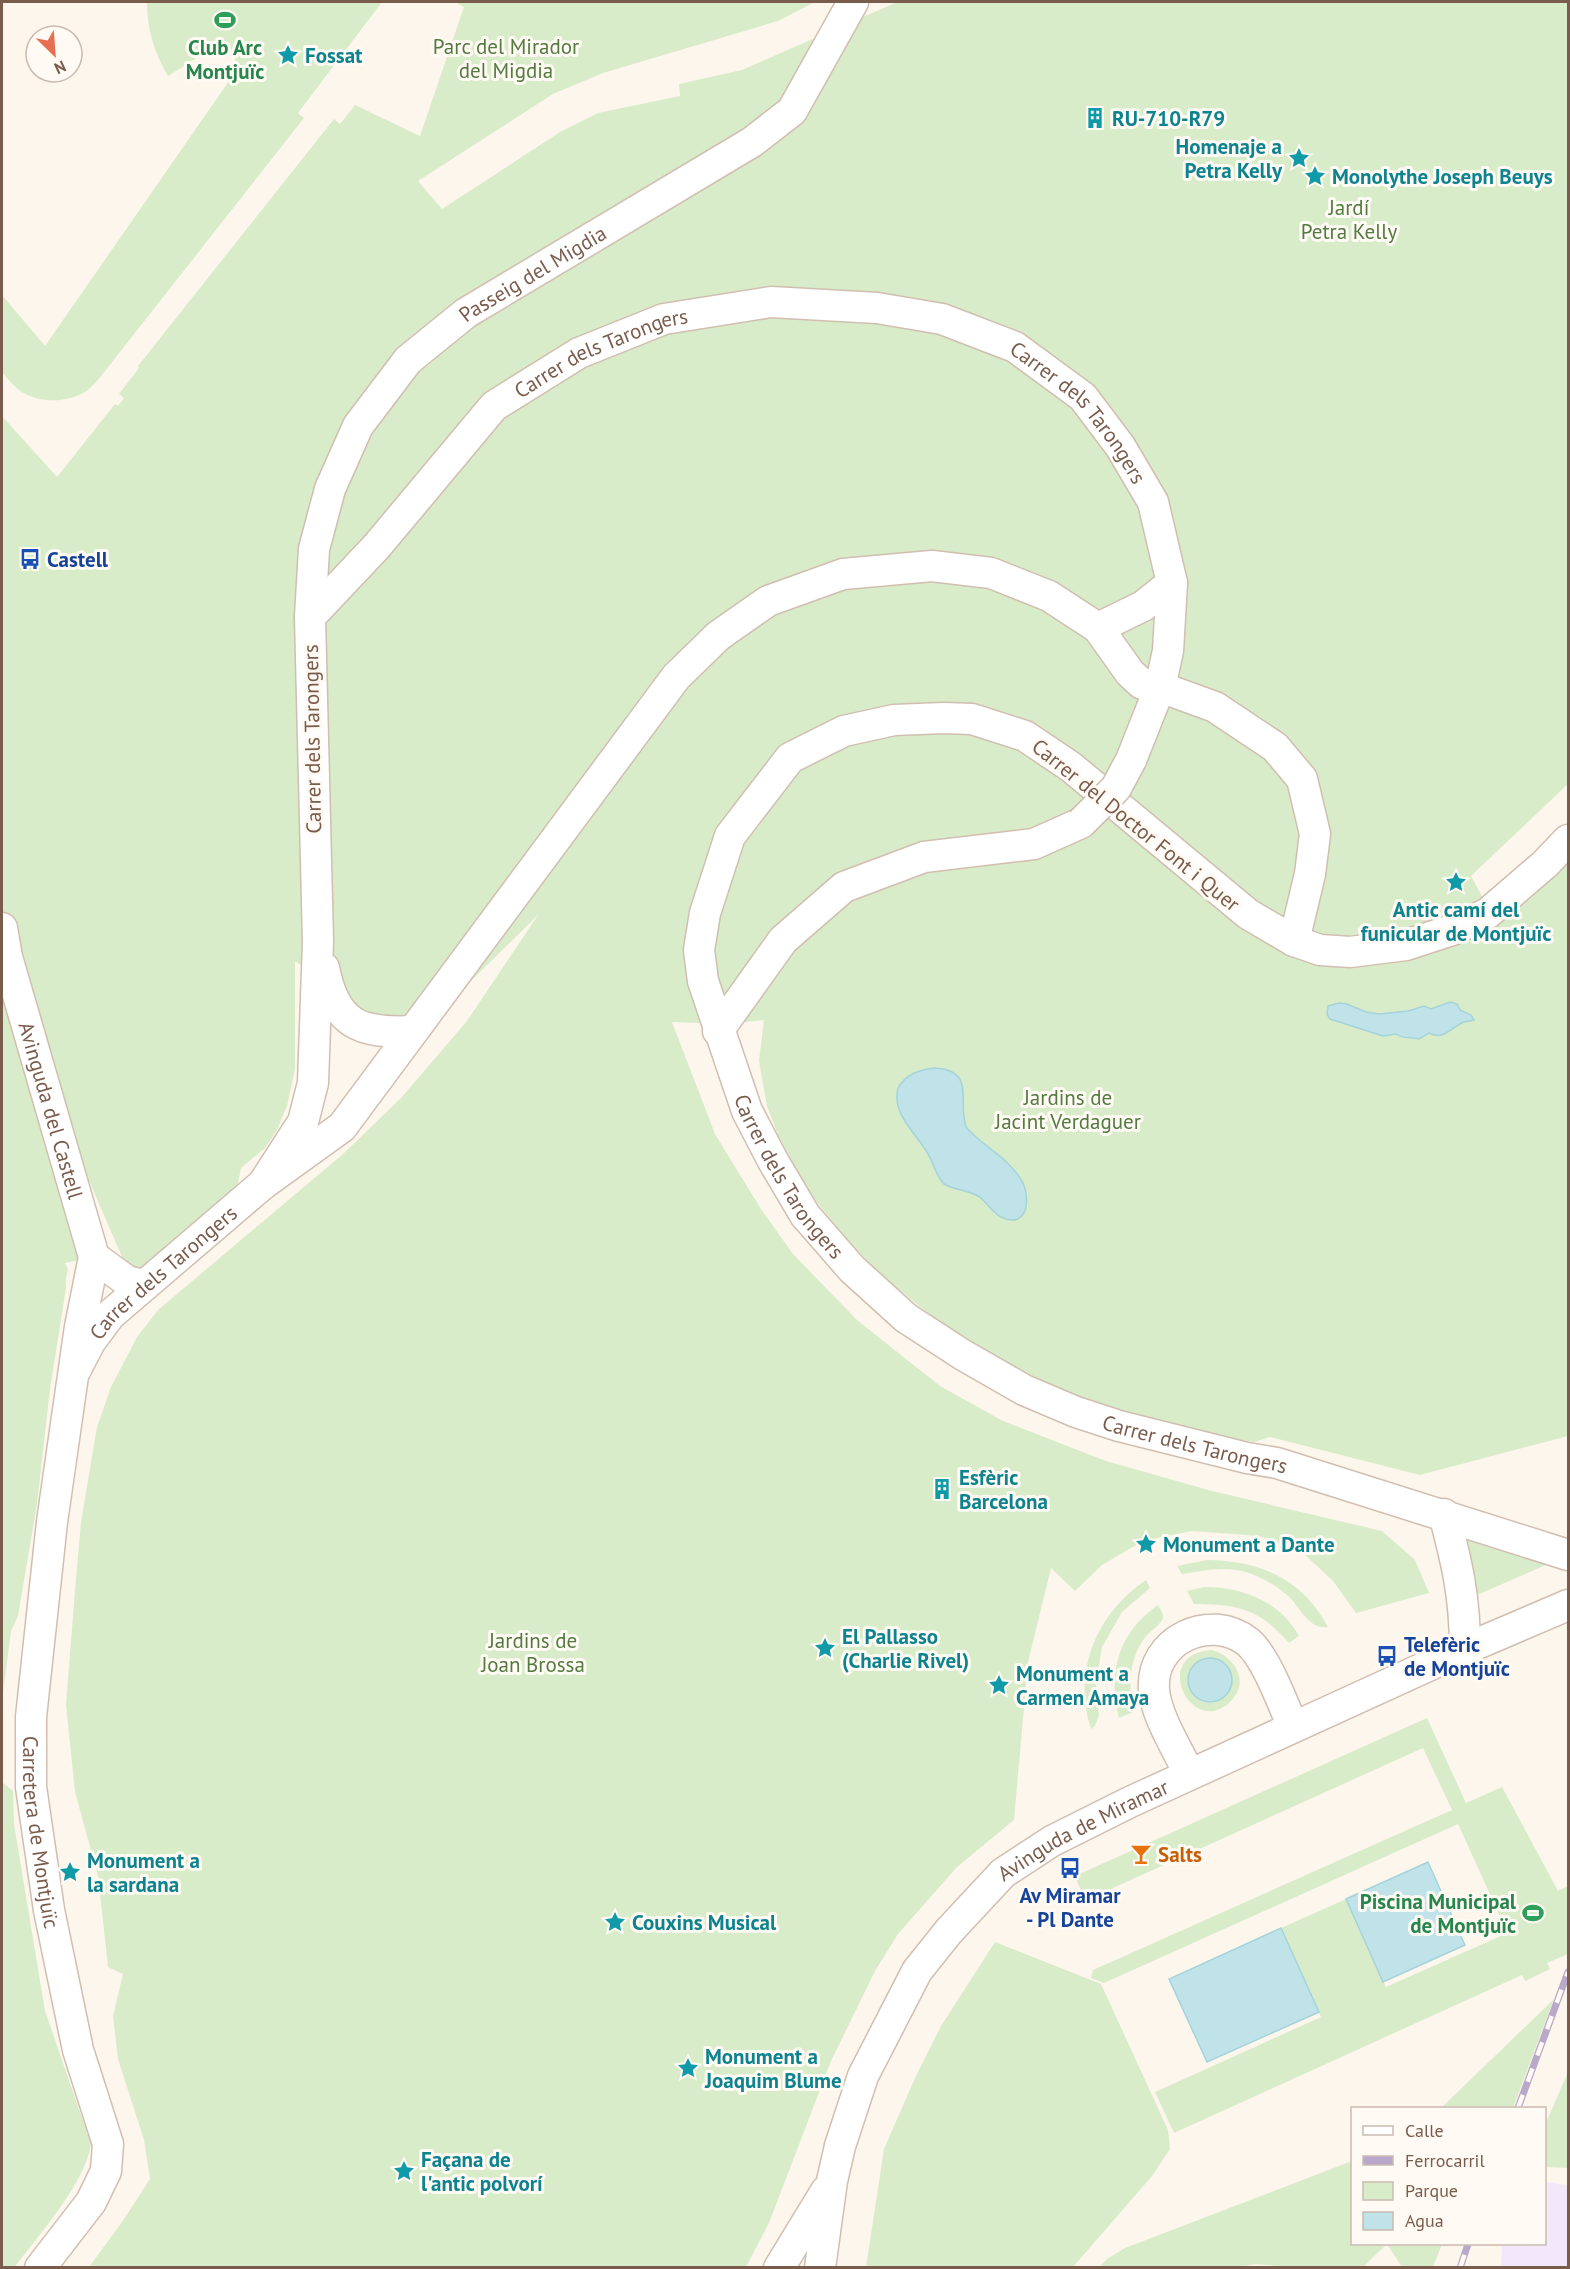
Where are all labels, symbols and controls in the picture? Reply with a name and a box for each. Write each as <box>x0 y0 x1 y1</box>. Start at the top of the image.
sports icon: Club Arc Montjuïc <box>213 8 237 32</box>
north arrow <box>24 24 84 84</box>
park label: Parc del Mirador del Migdia <box>433 33 579 84</box>
place label: Club Arc Montjuïc <box>186 34 264 85</box>
place label: Fossat <box>305 42 363 69</box>
place icon: Fossat <box>276 43 300 67</box>
text: N <box>51 56 69 79</box>
place label: RU-710-R79 <box>1112 105 1225 132</box>
building icon: RU-710-R79 <box>1083 106 1107 130</box>
place label: Homenaje a Petra Kelly <box>1176 133 1283 184</box>
place icon: Homenaje a Petra Kelly <box>1287 146 1311 170</box>
place label: Monolythe Joseph Beuys <box>1332 163 1553 190</box>
place icon: Monolythe Joseph Beuys <box>1303 164 1327 188</box>
park label: Jardí Petra Kelly <box>1301 194 1397 245</box>
street label: Passeig del Migdia <box>453 219 611 327</box>
street label: Carrer dels Tarongers <box>509 302 690 404</box>
street label: Carrer dels Tarongers <box>1005 335 1153 488</box>
place label: Castell <box>47 546 109 573</box>
bus stop icon: Castell <box>18 547 42 571</box>
street label: Carrer dels Tarongers <box>297 644 327 834</box>
street label: Carrer del Doctor Font i Quer <box>1027 733 1245 917</box>
place icon: Antic camí del funicular de Montjuïc <box>1444 870 1468 894</box>
place label: Antic camí del funicular de Montjuïc <box>1361 896 1551 947</box>
street label: Avinguda del Castell <box>13 1018 90 1202</box>
park label: Jardins de Jacint Verdaguer <box>994 1084 1141 1135</box>
street label: Carrer dels Tarongers <box>729 1091 850 1264</box>
street label: Carrer dels Tarongers <box>83 1199 242 1345</box>
street label: Carrer dels Tarongers <box>1099 1408 1291 1479</box>
place label: Esfèric Barcelona <box>959 1464 1048 1515</box>
building icon: Esfèric Barcelona <box>930 1477 954 1501</box>
place label: Monument a Dante <box>1163 1531 1335 1558</box>
place icon: Monument a Dante <box>1134 1532 1158 1556</box>
place label: El Pallasso (Charlie Rivel) <box>842 1623 969 1674</box>
park label: Jardins de Joan Brossa <box>480 1627 585 1678</box>
place label: Telefèric de Montjuïc <box>1404 1631 1510 1682</box>
place icon: El Pallasso (Charlie Rivel) <box>813 1636 837 1660</box>
bus stop icon: Telefèric de Montjuïc <box>1375 1644 1399 1668</box>
place label: Monument a Carmen Amaya <box>1016 1660 1149 1711</box>
place icon: Monument a Carmen Amaya <box>987 1673 1011 1697</box>
street label: Carretera de Montjuïc <box>18 1736 66 1931</box>
street label: Avinguda de Miramar <box>992 1773 1173 1887</box>
place label: Salts <box>1158 1841 1202 1868</box>
bar icon: Salts <box>1129 1842 1153 1866</box>
place label: Monument a la sardana <box>87 1847 200 1898</box>
bus stop icon: Av Miramar - Pl Dante <box>1058 1856 1082 1880</box>
place icon: Monument a la sardana <box>58 1860 82 1884</box>
place label: Av Miramar - Pl Dante <box>1019 1882 1121 1933</box>
place label: Piscina Municipal de Montjuïc <box>1360 1888 1517 1939</box>
sports icon: Piscina Municipal de Montjuïc <box>1521 1901 1545 1925</box>
place label: Couxins Musical <box>632 1909 777 1936</box>
place icon: Couxins Musical <box>603 1910 627 1934</box>
place label: Monument a Joaquim Blume <box>704 2043 842 2094</box>
place icon: Monument a Joaquim Blume <box>676 2056 700 2080</box>
legend <box>1351 2107 1546 2245</box>
text: Calle <box>1405 2119 1444 2142</box>
place label: Façana de l'antic polvorí <box>421 2146 543 2197</box>
text: Ferrocarril <box>1405 2149 1485 2172</box>
place icon: Façana de l'antic polvorí <box>392 2159 416 2183</box>
text: Parque <box>1405 2179 1458 2202</box>
text: Agua <box>1405 2209 1444 2232</box>

